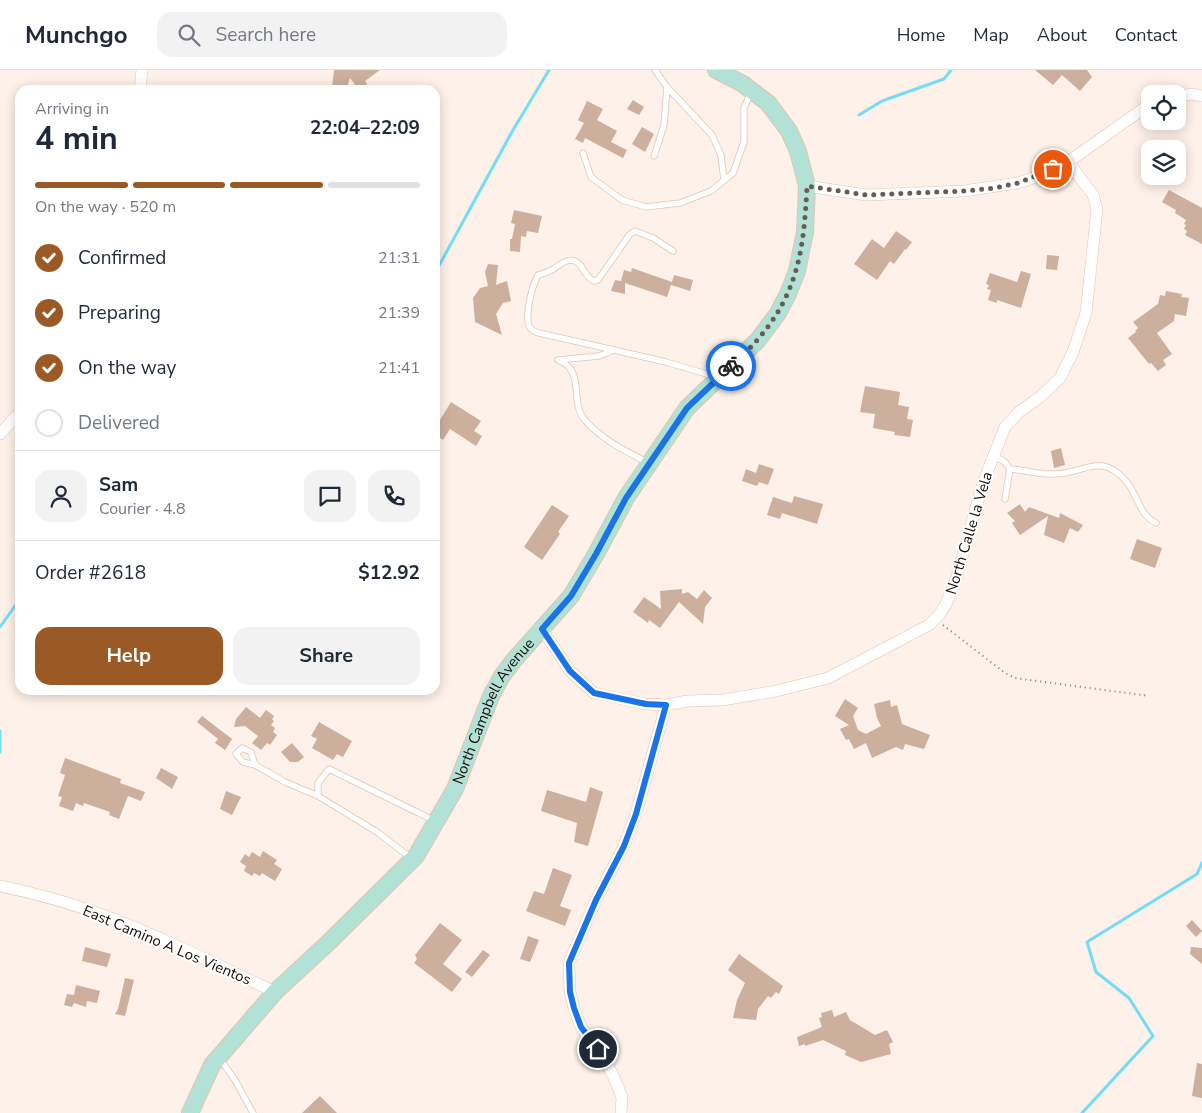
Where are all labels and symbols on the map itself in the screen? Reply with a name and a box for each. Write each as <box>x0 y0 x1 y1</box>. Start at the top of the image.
pin <box>1032 148 1074 190</box>
courier <box>706 341 756 391</box>
street label: North Calle la Vela <box>941 469 997 597</box>
street label: North Campbell Avenue <box>448 634 539 787</box>
street label: East Camino A Los Vientos <box>80 900 254 990</box>
pin <box>577 1028 619 1070</box>

